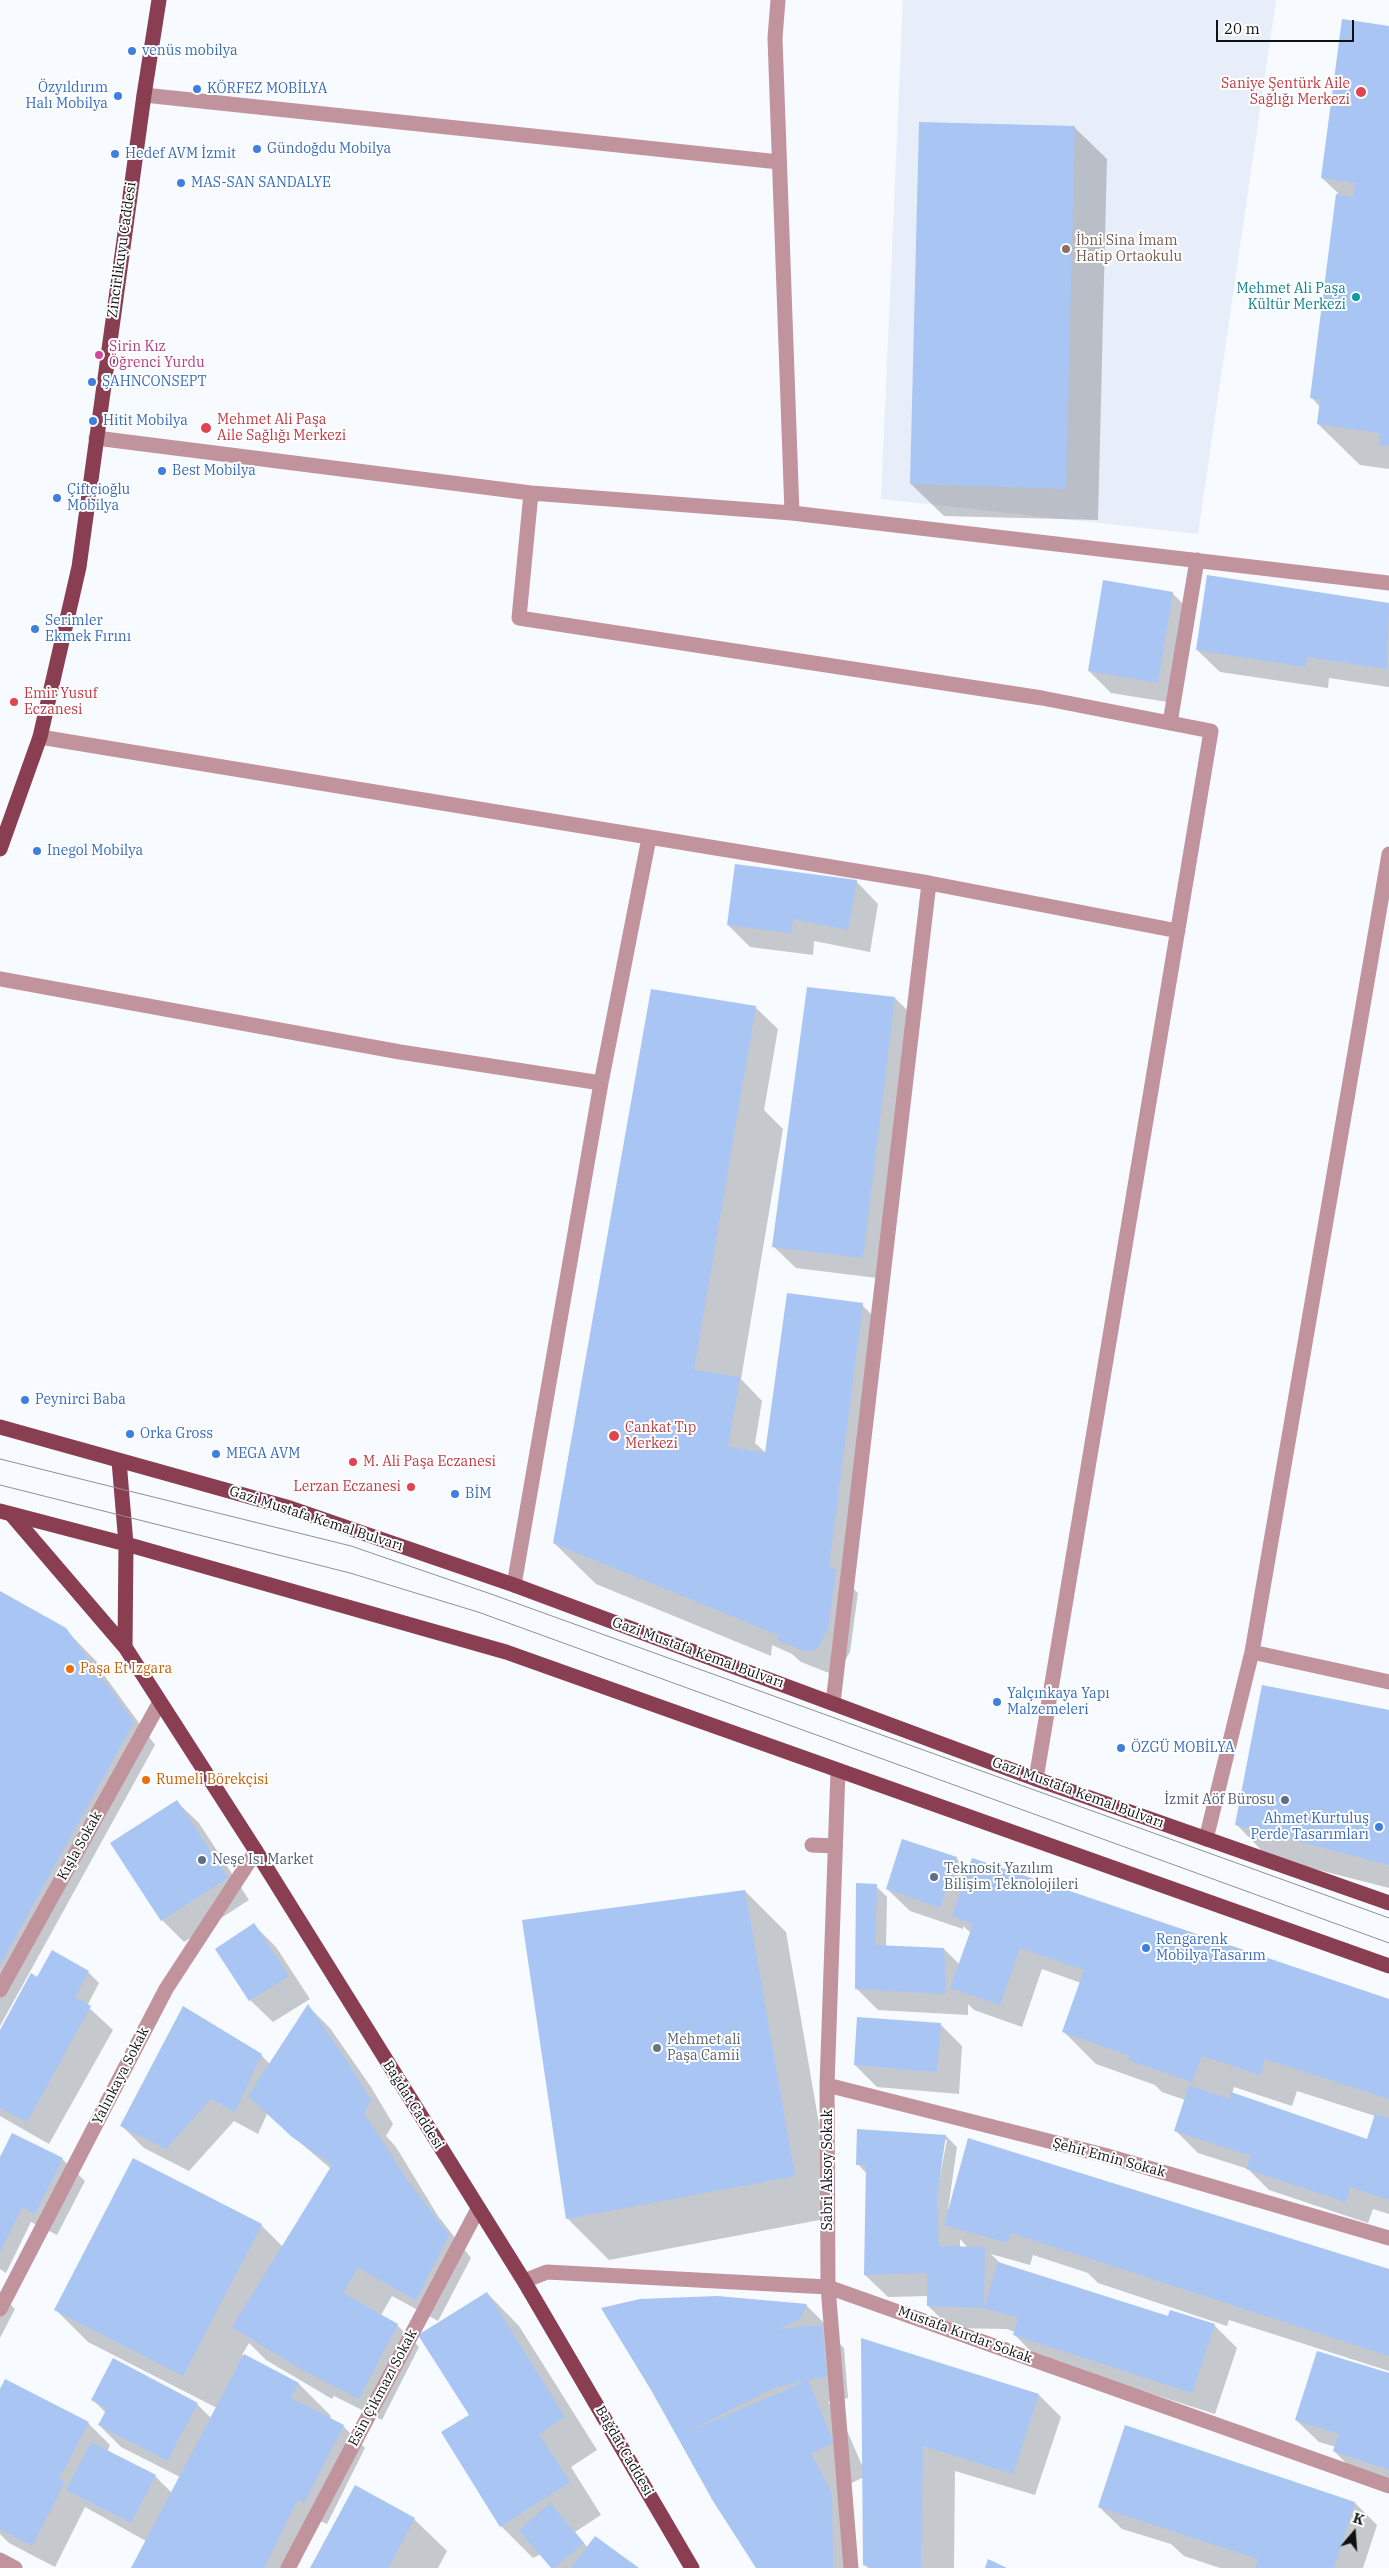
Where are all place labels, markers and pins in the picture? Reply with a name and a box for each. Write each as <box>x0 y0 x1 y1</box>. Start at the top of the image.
place label: venüs mobilya <box>142 43 238 59</box>
marker: venüs mobilya <box>126 45 138 57</box>
place label: Saniye Şentürk Aile Sağlığı Merkezi <box>1221 76 1350 108</box>
place label: Özyıldırım Halı Mobilya <box>25 80 108 112</box>
place label: KÖRFEZ MOBİLYA <box>207 81 327 97</box>
marker: KÖRFEZ MOBİLYA <box>191 83 203 95</box>
marker: Saniye Şentürk Aile Sağlığı Merkezi <box>1354 85 1368 99</box>
marker: Özyıldırım Halı Mobilya <box>112 90 124 102</box>
place label: Gündoğdu Mobilya <box>267 141 391 157</box>
marker: Gündoğdu Mobilya <box>251 143 263 155</box>
place label: Hedef AVM İzmit <box>125 146 236 162</box>
marker: Hedef AVM İzmit <box>109 148 121 160</box>
place label: MAS-SAN SANDALYE <box>191 175 331 191</box>
marker: MAS-SAN SANDALYE <box>175 177 187 189</box>
place label: İbni Sina İmam Hatip Ortaokulu <box>1076 233 1182 266</box>
marker: İbni Sina İmam Hatip Ortaokulu <box>1060 243 1072 255</box>
place label: Mehmet Ali Paşa Kültür Merkezi <box>1237 281 1346 314</box>
marker: Mehmet Ali Paşa Kültür Merkezi <box>1350 291 1362 303</box>
place label: Şirin Kız Öğrenci Yurdu <box>109 339 205 372</box>
marker: Şirin Kız Öğrenci Yurdu <box>93 349 105 361</box>
place label: ŞAHNCONSEPT <box>102 374 207 390</box>
marker: ŞAHNCONSEPT <box>86 376 98 388</box>
place label: Mehmet Ali Paşa Aile Sağlığı Merkezi <box>217 412 346 444</box>
place label: Hitit Mobilya <box>103 413 188 429</box>
marker: Hitit Mobilya <box>87 415 99 427</box>
marker: Mehmet Ali Paşa Aile Sağlığı Merkezi <box>199 421 213 435</box>
place label: Best Mobilya <box>172 463 256 479</box>
marker: Best Mobilya <box>156 465 168 477</box>
place label: Çiftçioğlu Mobilya <box>67 482 130 514</box>
marker: Çiftçioğlu Mobilya <box>51 492 63 504</box>
place label: Serimler Ekmek Fırını <box>45 613 131 646</box>
marker: Serimler Ekmek Fırını <box>29 623 41 635</box>
place label: Emir Yusuf Eczanesi <box>24 686 97 719</box>
marker: Emir Yusuf Eczanesi <box>8 696 20 708</box>
place label: Inegol Mobilya <box>47 843 143 859</box>
marker: Inegol Mobilya <box>31 845 43 857</box>
place label: Peynirci Baba <box>35 1392 126 1408</box>
marker: Peynirci Baba <box>19 1394 31 1406</box>
place label: Cankat Tıp Merkezi <box>625 1420 696 1452</box>
place label: Orka Gross <box>140 1426 213 1442</box>
marker: Orka Gross <box>124 1428 136 1440</box>
marker: Cankat Tıp Merkezi <box>607 1429 621 1443</box>
place label: MEGA AVM <box>226 1446 300 1462</box>
marker: MEGA AVM <box>210 1448 222 1460</box>
place label: M. Ali Paşa Eczanesi <box>363 1454 496 1470</box>
marker: M. Ali Paşa Eczanesi <box>347 1456 359 1468</box>
place label: Lerzan Eczanesi <box>294 1479 401 1495</box>
marker: Lerzan Eczanesi <box>405 1481 417 1493</box>
place label: BİM <box>465 1486 491 1502</box>
marker: BİM <box>449 1488 461 1500</box>
place label: Paşa Et Izgara <box>80 1661 172 1677</box>
marker: Paşa Et Izgara <box>64 1663 76 1675</box>
place label: Yalçınkaya Yapı Malzemeleri <box>1007 1686 1110 1718</box>
marker: Yalçınkaya Yapı Malzemeleri <box>991 1696 1003 1708</box>
place label: ÖZGÜ MOBİLYA <box>1131 1740 1235 1756</box>
marker: ÖZGÜ MOBİLYA <box>1115 1742 1127 1754</box>
place label: Rumeli Börekçisi <box>156 1772 269 1788</box>
marker: Rumeli Börekçisi <box>140 1774 152 1786</box>
place label: İzmit Aöf Bürosu <box>1164 1792 1275 1808</box>
marker: İzmit Aöf Bürosu <box>1279 1794 1291 1806</box>
place label: Ahmet Kurtuluş Perde Tasarımları <box>1250 1811 1369 1844</box>
marker: Ahmet Kurtuluş Perde Tasarımları <box>1373 1821 1385 1833</box>
place label: Neşe Isı Market <box>212 1852 314 1868</box>
marker: Neşe Isı Market <box>196 1854 208 1866</box>
place label: Teknosit Yazılım Bilişim Teknolojileri <box>944 1861 1078 1894</box>
marker: Teknosit Yazılım Bilişim Teknolojileri <box>928 1871 940 1883</box>
place label: Rengarenk Mobilya Tasarım <box>1156 1932 1266 1964</box>
marker: Rengarenk Mobilya Tasarım <box>1140 1942 1152 1954</box>
place label: Mehmet ali Paşa Camii <box>667 2032 741 2064</box>
marker: Mehmet ali Paşa Camii <box>651 2042 663 2054</box>

